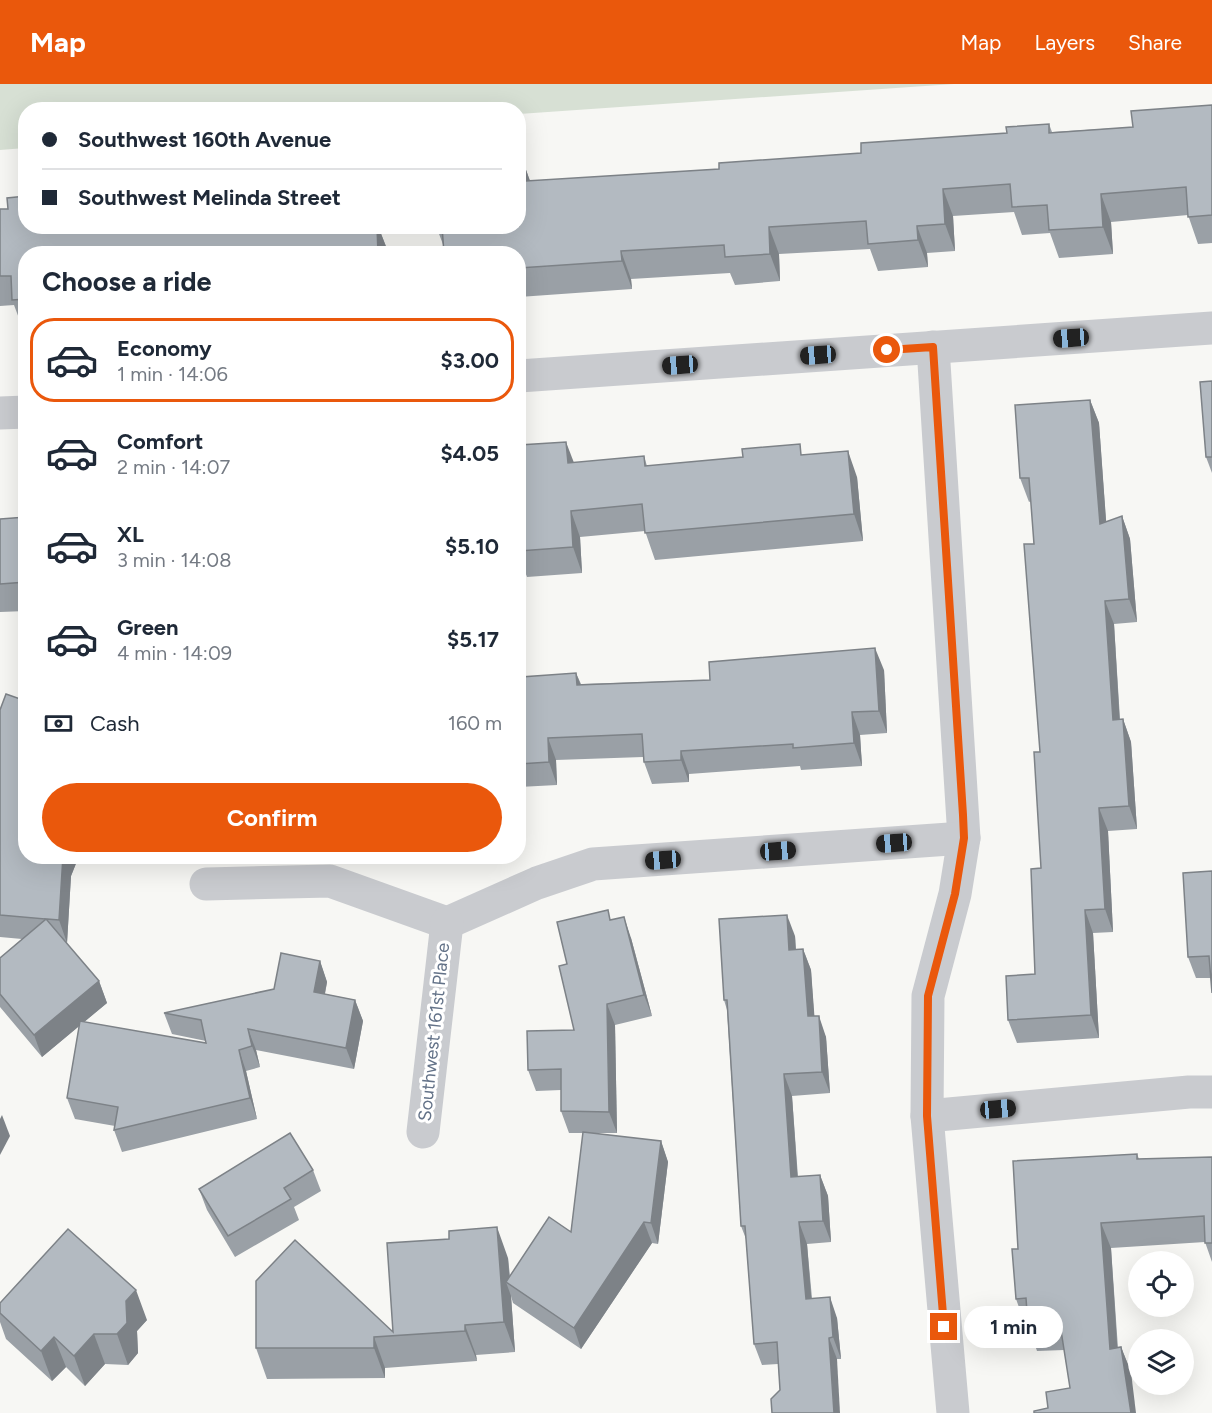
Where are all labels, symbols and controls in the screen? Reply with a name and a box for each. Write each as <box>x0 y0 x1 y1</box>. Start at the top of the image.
text: Map <box>30 25 86 59</box>
text: Map <box>961 30 1001 55</box>
text: Layers <box>1034 30 1095 55</box>
text: Share <box>1128 30 1182 55</box>
text: Southwest 160th Avenue <box>78 126 331 153</box>
text: Southwest Melinda Street <box>78 184 341 211</box>
text: Choose a ride <box>42 265 211 298</box>
car <box>1052 328 1090 348</box>
icon: car <box>45 333 99 387</box>
text: Economy <box>117 335 212 362</box>
route start <box>873 336 900 363</box>
car <box>799 345 837 365</box>
text: $3.00 <box>441 347 499 374</box>
car <box>661 355 699 375</box>
text: 1 min · 14:06 <box>117 362 228 386</box>
icon: car <box>45 426 99 480</box>
text: Comfort <box>117 428 203 455</box>
text: $4.05 <box>440 440 499 467</box>
text: 2 min · 14:07 <box>117 455 230 479</box>
icon: car <box>45 519 99 573</box>
text: XL <box>117 521 144 548</box>
text: $5.10 <box>445 533 499 560</box>
text: 3 min · 14:08 <box>117 548 231 572</box>
icon: car <box>45 612 99 666</box>
text: Green <box>117 614 179 641</box>
text: $5.17 <box>447 626 499 653</box>
text: 4 min · 14:09 <box>117 641 232 665</box>
icon: cash <box>42 707 75 740</box>
text: Cash <box>90 710 140 737</box>
text: 160 m <box>448 711 502 735</box>
button: Confirm <box>42 783 502 852</box>
car <box>875 833 913 853</box>
car <box>759 841 797 861</box>
car <box>644 850 682 870</box>
street label: Southwest 161st Place <box>414 941 454 1122</box>
car <box>979 1098 1017 1120</box>
map controls <box>1128 1251 1194 1395</box>
button: locate <box>1128 1251 1194 1317</box>
callout: 1 min <box>965 1306 1064 1348</box>
route end <box>930 1313 957 1340</box>
text: 1 min <box>990 1315 1037 1339</box>
button: layers <box>1128 1329 1194 1395</box>

